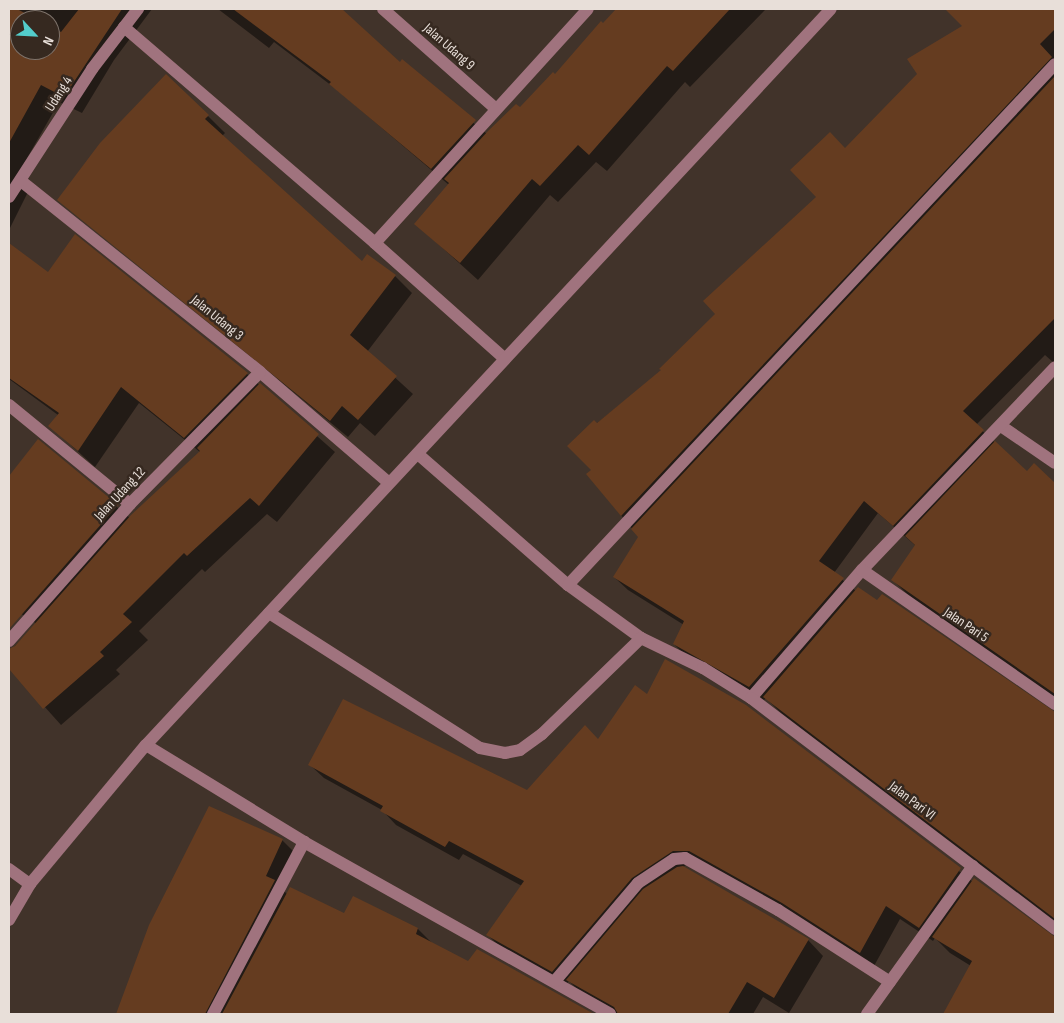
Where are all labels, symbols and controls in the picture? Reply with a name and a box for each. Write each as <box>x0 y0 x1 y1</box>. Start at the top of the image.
north arrow <box>10 10 60 60</box>
street label: Jalan Udang 9 <box>420 20 478 74</box>
text: N <box>39 34 57 48</box>
street label: Udang 4 <box>42 74 76 114</box>
street label: Jalan Udang 3 <box>188 292 246 344</box>
street label: Jalan Udang 12 <box>91 464 149 524</box>
street label: Jalan Pari 5 <box>941 604 991 646</box>
street label: Jalan Pari VI <box>886 778 938 824</box>

